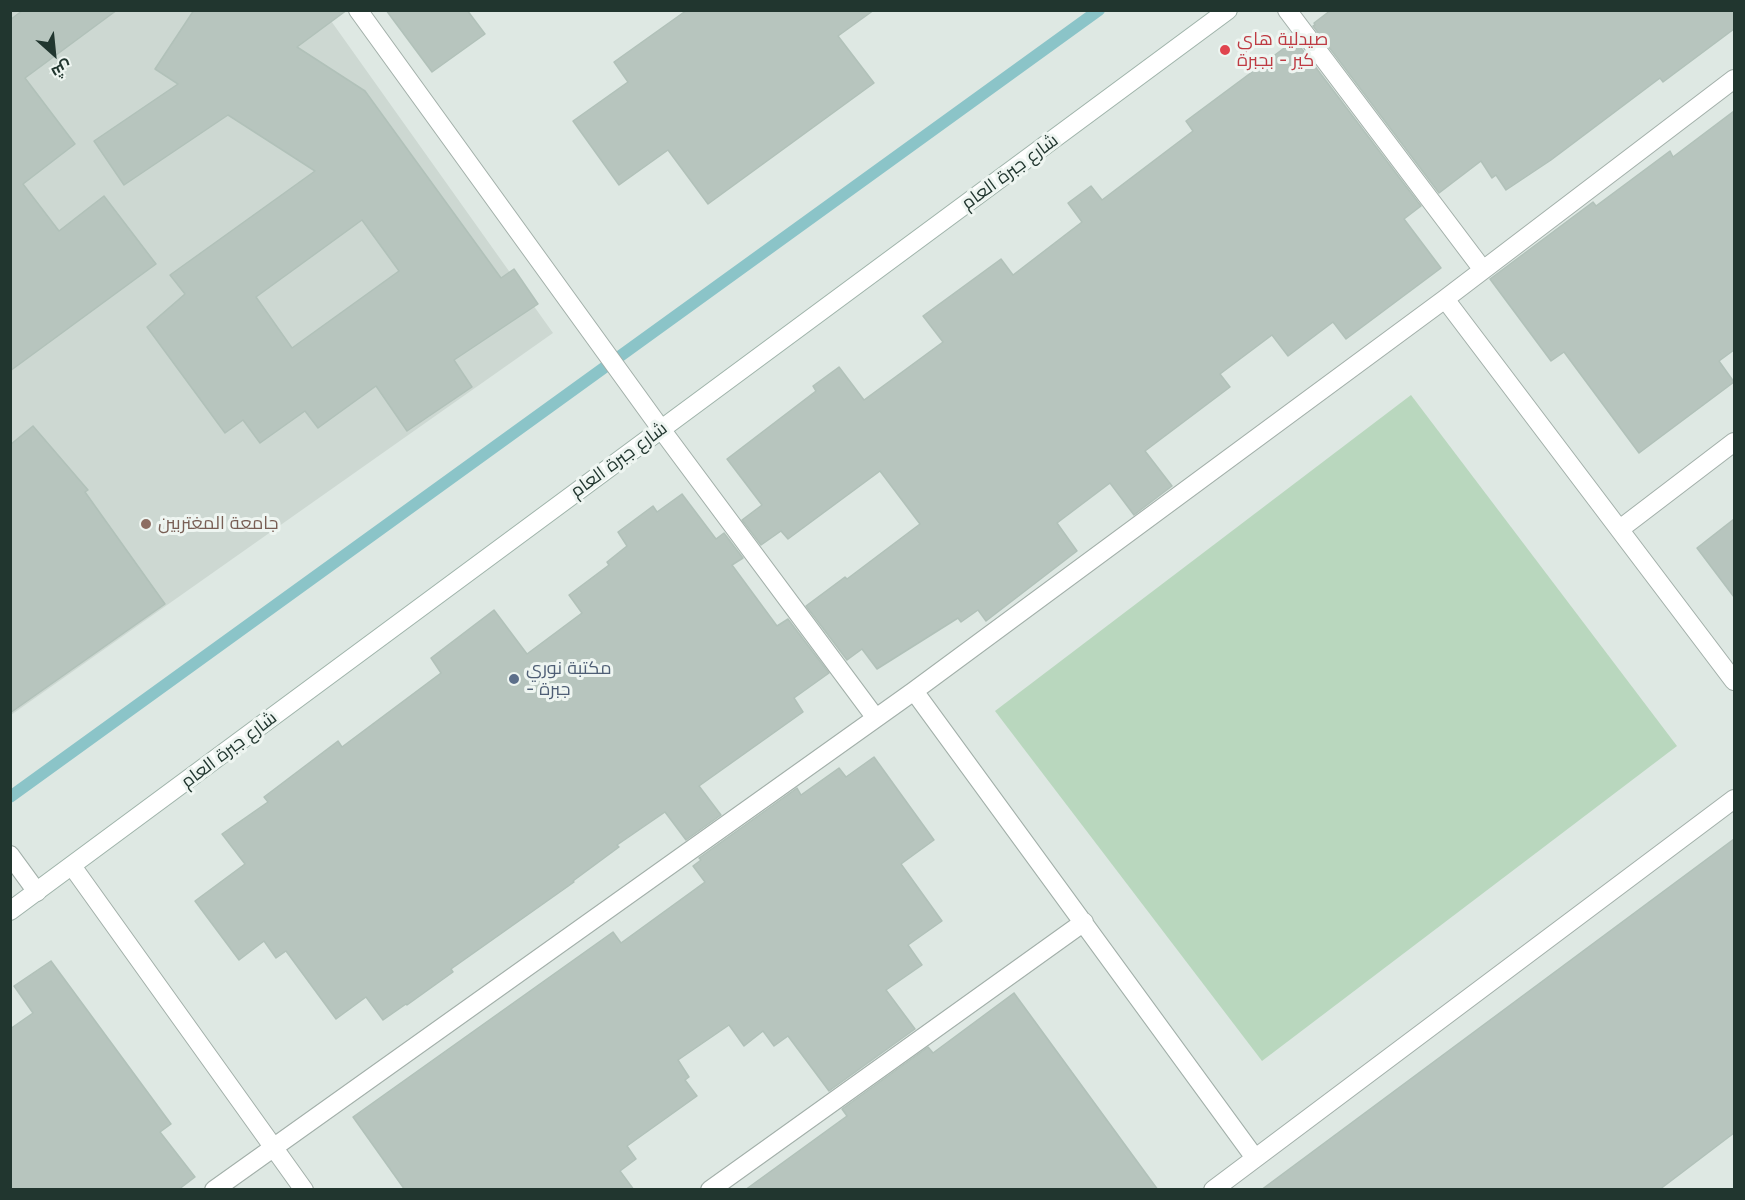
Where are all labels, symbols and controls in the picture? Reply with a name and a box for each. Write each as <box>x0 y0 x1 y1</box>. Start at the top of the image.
north arrow <box>24 24 84 84</box>
place label: صيدلية هاي كير - بجبرة <box>1237 29 1328 72</box>
marker: صيدلية هاي كير - بجبرة <box>1218 43 1232 57</box>
text: ش <box>48 56 76 84</box>
street label: شارع جبرة العام <box>958 130 1062 214</box>
street label: شارع جبرة العام <box>567 418 671 502</box>
place label: جامعة المغتربين <box>158 513 279 535</box>
marker: جامعة المغتربين <box>139 517 153 531</box>
place label: مكتبة نوري - جبرة <box>526 658 612 700</box>
marker: مكتبة نوري - جبرة <box>507 672 521 686</box>
street label: شارع جبرة العام <box>177 707 281 793</box>

